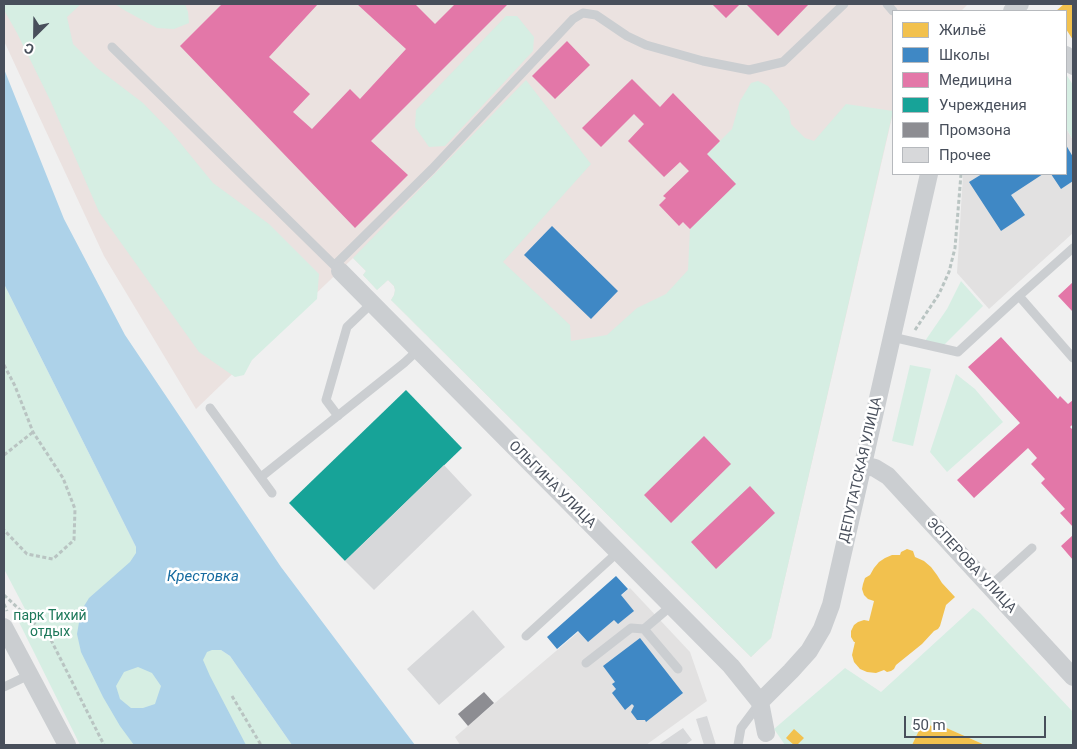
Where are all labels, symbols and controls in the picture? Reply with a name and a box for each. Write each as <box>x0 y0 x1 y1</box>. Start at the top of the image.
north arrow <box>10 10 60 60</box>
legend <box>892 10 1067 175</box>
text: Жильё <box>939 21 986 39</box>
text: С <box>22 40 36 58</box>
text: Школы <box>939 46 990 64</box>
text: Медицина <box>939 71 1012 89</box>
text: Учреждения <box>939 96 1027 114</box>
text: Промзона <box>939 121 1011 139</box>
text: Прочее <box>939 146 991 164</box>
street label: ДЕПУТАТСКАЯ УЛИЦА <box>836 395 886 545</box>
street label: ОЛЬГИНА УЛИЦА <box>505 438 599 532</box>
street label: ЭСПЕРОВА УЛИЦА <box>923 515 1019 617</box>
water label: Крестовка <box>167 568 239 586</box>
park label: парк Тихий отдых <box>13 608 87 640</box>
scale bar <box>907 706 1050 738</box>
text: 50 m <box>912 716 946 734</box>

